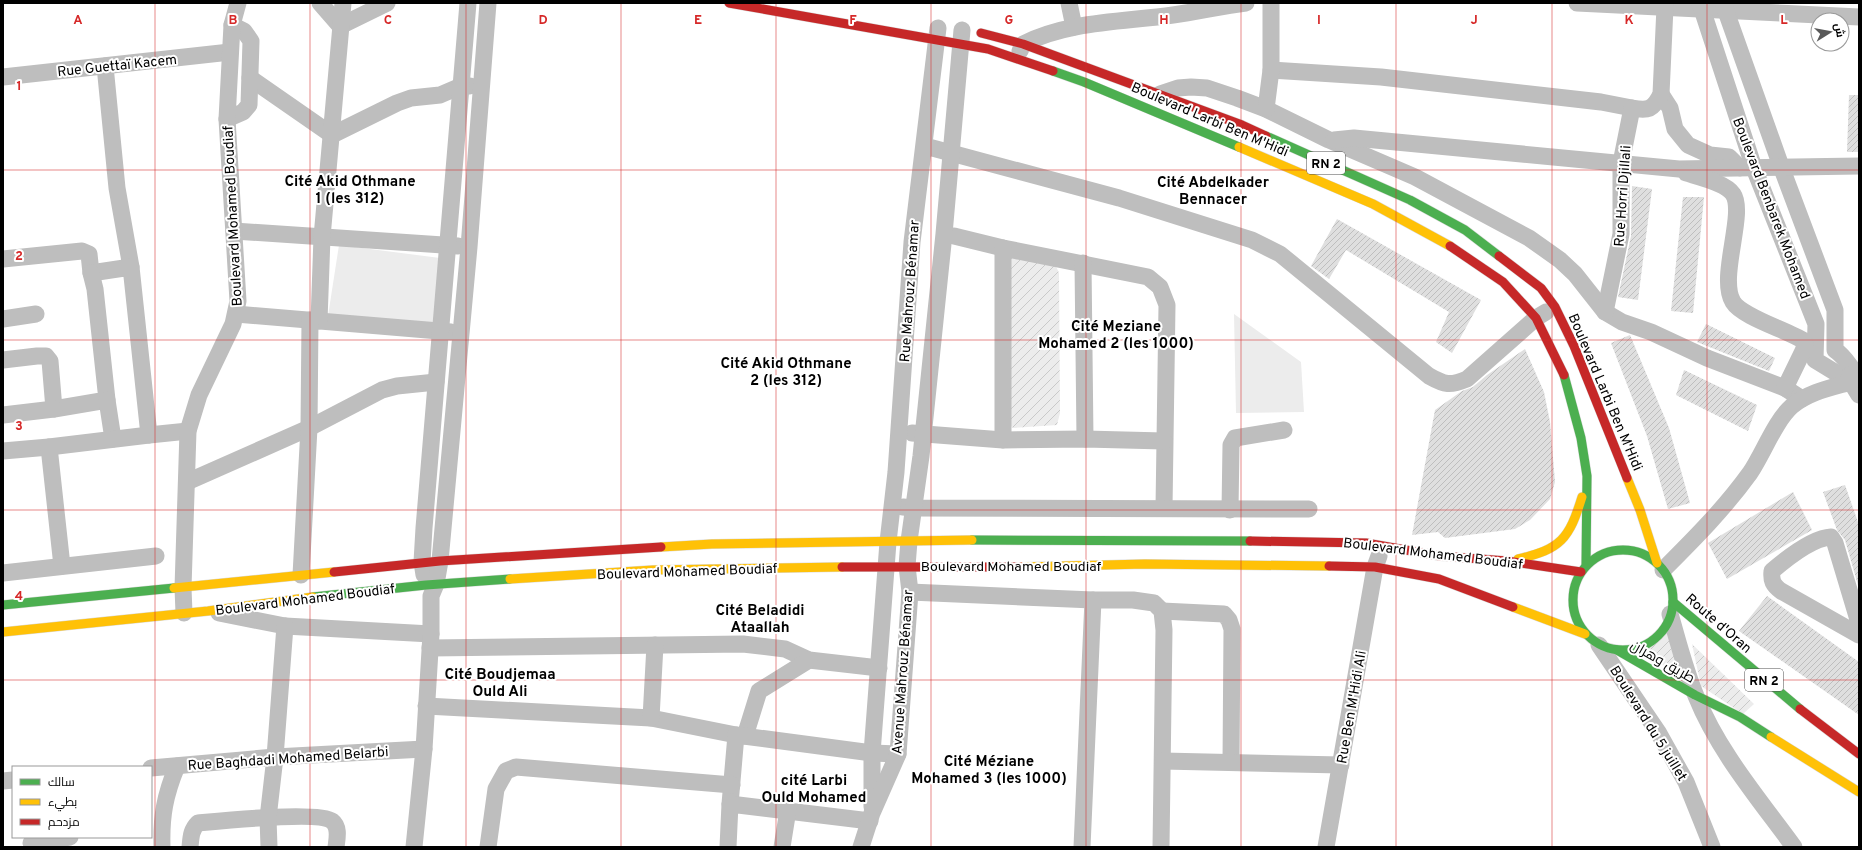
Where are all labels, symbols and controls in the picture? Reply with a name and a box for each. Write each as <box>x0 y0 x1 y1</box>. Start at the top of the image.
north arrow <box>1810 12 1850 52</box>
text: A <box>73 13 83 29</box>
text: B <box>229 13 238 29</box>
text: C <box>384 13 392 29</box>
text: D <box>538 13 548 29</box>
text: E <box>694 13 702 29</box>
text: F <box>849 13 857 29</box>
text: G <box>1005 13 1014 29</box>
text: H <box>1159 13 1169 29</box>
text: I <box>1317 13 1321 29</box>
text: J <box>1470 13 1478 29</box>
text: K <box>1624 13 1634 29</box>
text: L <box>1780 13 1788 29</box>
text: ش <box>1831 22 1847 39</box>
street label: Rue Guettaï Kacem <box>56 52 178 81</box>
text: 1 <box>16 79 22 95</box>
street label: Boulevard Larbi Ben M'Hidi <box>1128 79 1291 161</box>
street label: Boulevard Benbarek Mohamed <box>1728 116 1813 302</box>
street label: Boulevard Mohamed Boudiaf <box>220 125 247 307</box>
street label: Rue Horri Djillali <box>1611 145 1636 247</box>
road number: RN 2 <box>1307 152 1345 174</box>
district label: Cité Akid Othmane 1 (les 312) <box>284 173 416 209</box>
district label: Cité Abdelkader Bennacer <box>1157 174 1270 210</box>
street label: Rue Mahrouz Bénamar <box>897 219 924 363</box>
text: 2 <box>15 249 23 265</box>
street label: Boulevard Larbi Ben M'Hidi <box>1564 311 1646 474</box>
district label: Cité Meziane Mohamed 2 (les 1000) <box>1038 318 1194 354</box>
district label: Cité Akid Othmane 2 (les 312) <box>720 355 852 391</box>
text: 3 <box>15 419 23 435</box>
street label: Boulevard Mohamed Boudiaf <box>1342 535 1524 574</box>
street label: Boulevard Mohamed Boudiaf <box>921 559 1102 576</box>
street label: Boulevard Mohamed Boudiaf <box>597 561 778 584</box>
street label: Boulevard Mohamed Boudiaf <box>215 581 396 620</box>
text: 4 <box>15 589 23 605</box>
street label: Avenue Mahrouz Bénamar <box>889 589 918 755</box>
street label: Route d'Oran <box>1681 591 1755 658</box>
district label: Cité Beladidi Ataallah <box>715 602 805 638</box>
street label: طريق وهران <box>1627 637 1697 687</box>
street label: Rue Ben M'Hidi Ali <box>1334 649 1371 765</box>
street label: Boulevard du 5 juillet <box>1605 663 1690 785</box>
district label: Cité Boudjemaa Ould Ali <box>444 666 556 702</box>
road number: RN 2 <box>1745 669 1783 691</box>
street label: Rue Baghdadi Mohamed Belarbi <box>187 744 389 775</box>
district label: Cité Méziane Mohamed 3 (les 1000) <box>911 753 1067 789</box>
legend <box>12 766 152 838</box>
district label: cité Larbi Ould Mohamed <box>762 772 866 808</box>
text: سالك <box>48 775 75 791</box>
text: بطيء <box>48 795 77 812</box>
text: مزدحم <box>48 815 80 831</box>

